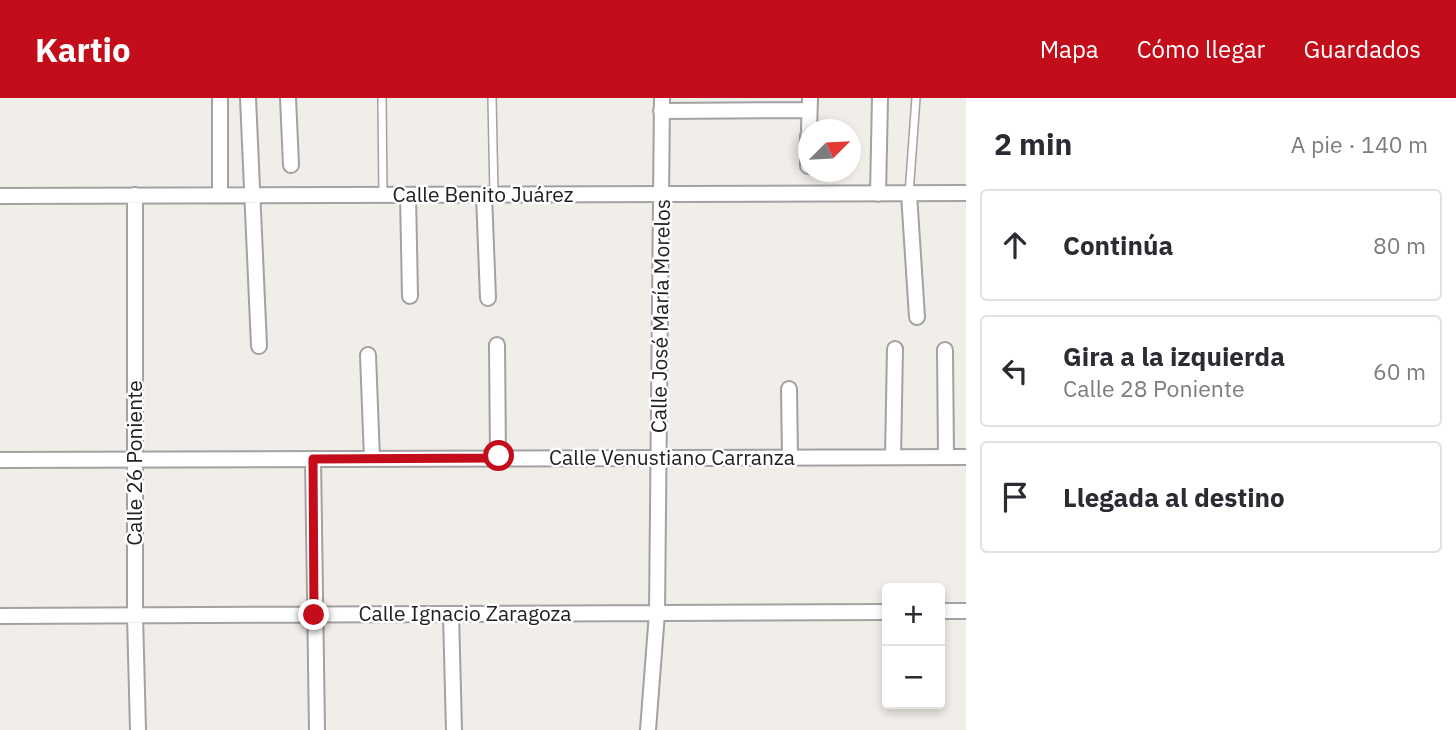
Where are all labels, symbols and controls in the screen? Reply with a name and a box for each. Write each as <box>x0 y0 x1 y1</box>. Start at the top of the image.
text: Kartio <box>35 28 131 71</box>
text: Mapa <box>1040 33 1099 65</box>
text: Cómo llegar <box>1137 33 1265 65</box>
text: Guardados <box>1303 33 1421 65</box>
north arrow <box>798 119 861 182</box>
text: 2 min <box>994 124 1072 163</box>
text: A pie · 140 m <box>1291 129 1428 159</box>
street label: Calle Benito Juárez <box>392 180 574 208</box>
street label: Calle José María Morelos <box>644 199 676 433</box>
icon: ahead <box>996 226 1034 264</box>
text: Continúa <box>1063 228 1173 262</box>
text: 80 m <box>1373 230 1426 260</box>
text: Gira a la izquierda <box>1063 339 1285 373</box>
icon: left <box>996 352 1034 390</box>
text: 60 m <box>1373 356 1426 386</box>
text: Calle 28 Poniente <box>1063 373 1245 403</box>
street label: Calle 26 Poniente <box>120 380 148 546</box>
route start <box>483 440 514 471</box>
street label: Calle Venustiano Carranza <box>549 443 795 471</box>
icon: arrive <box>996 478 1034 516</box>
text: Llegada al destino <box>1063 480 1285 514</box>
map controls <box>882 583 945 709</box>
button: + <box>882 583 945 646</box>
route end <box>298 599 329 630</box>
street label: Calle Ignacio Zaragoza <box>358 599 572 627</box>
button: − <box>882 646 945 709</box>

